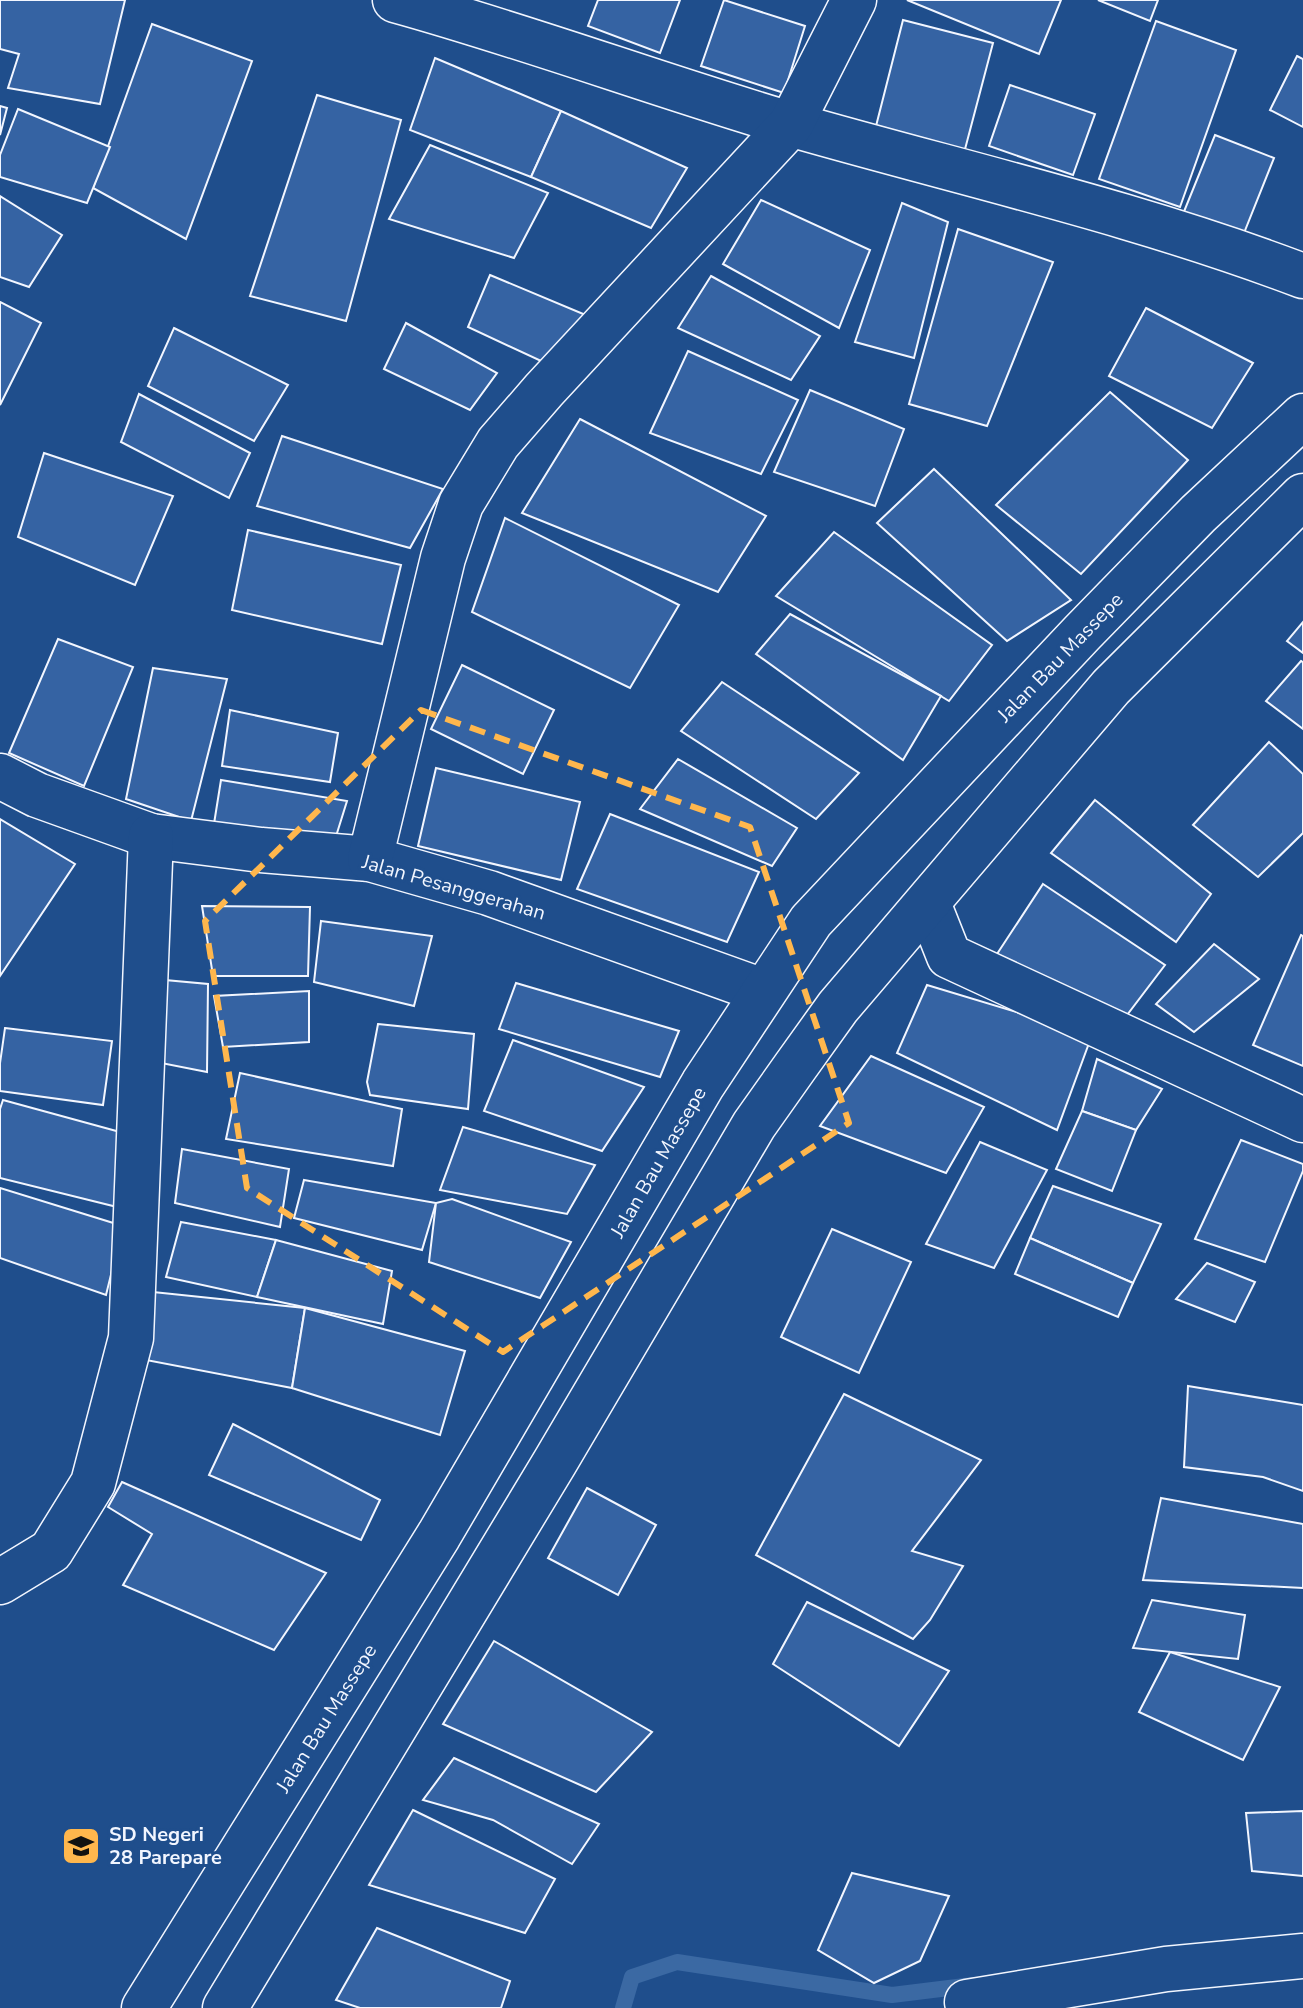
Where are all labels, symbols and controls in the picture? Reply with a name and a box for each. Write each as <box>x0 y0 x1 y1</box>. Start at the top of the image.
street label: Jalan Bau Massepe <box>991 587 1129 729</box>
street label: Jalan Pesanggerahan <box>358 848 549 927</box>
street label: Jalan Bau Massepe <box>604 1082 713 1244</box>
street label: Jalan Bau Massepe <box>269 1639 383 1799</box>
place label: SD Negeri 28 Parepare <box>109 1821 222 1871</box>
school or university icon: SD Negeri 28 Parepare <box>60 1825 102 1867</box>

